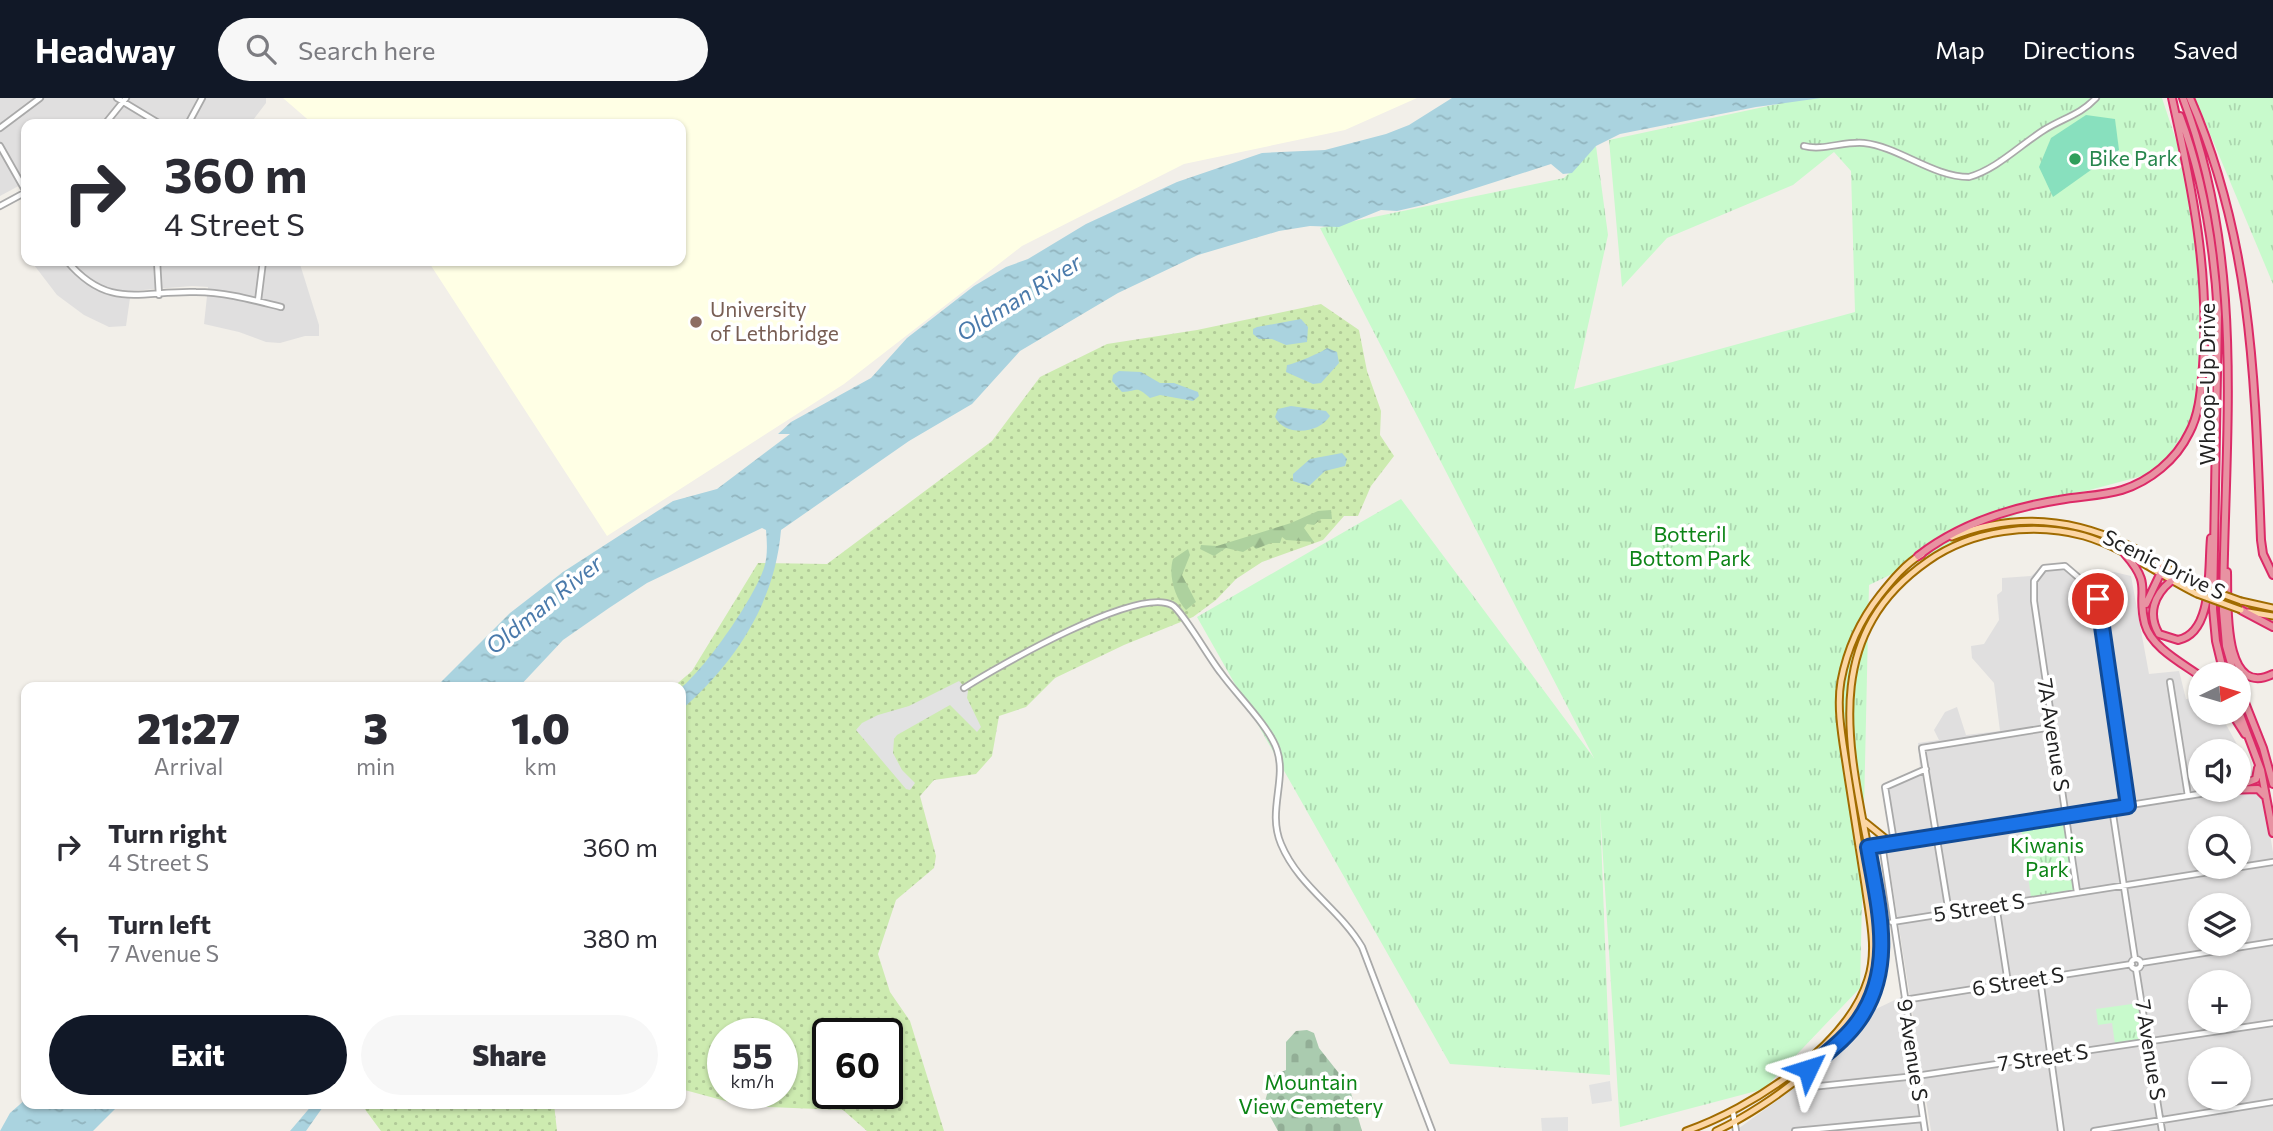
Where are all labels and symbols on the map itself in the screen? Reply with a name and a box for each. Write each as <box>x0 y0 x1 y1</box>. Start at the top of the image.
place label: Bike Park <box>2089 145 2178 170</box>
marker: Bike Park <box>2067 151 2083 167</box>
water label: Oldman River <box>951 247 1087 347</box>
place label: University of Lethbridge <box>710 296 839 345</box>
street label: Whoop-Up Drive <box>2194 303 2219 465</box>
marker: University of Lethbridge <box>688 314 704 330</box>
park label: Botteril Bottom Park <box>1629 521 1751 570</box>
street label: Scenic Drive S <box>2100 523 2230 604</box>
water label: Oldman River <box>479 548 608 660</box>
pin <box>2068 569 2128 629</box>
north arrow <box>2188 662 2250 724</box>
street label: 7A Avenue S <box>2033 676 2076 793</box>
park label: Kiwanis Park <box>2010 832 2084 881</box>
street label: 5 Street S <box>1931 887 2026 926</box>
street label: 6 Street S <box>1970 961 2065 1000</box>
street label: 9 Avenue S <box>1893 997 1934 1103</box>
street label: 7 Avenue S <box>2131 998 2172 1102</box>
speed limit sign: 60 <box>812 1018 903 1109</box>
position arrow <box>1771 1032 1845 1106</box>
street label: 7 Street S <box>1996 1038 2089 1075</box>
park label: Mountain View Cemetery <box>1239 1069 1384 1118</box>

